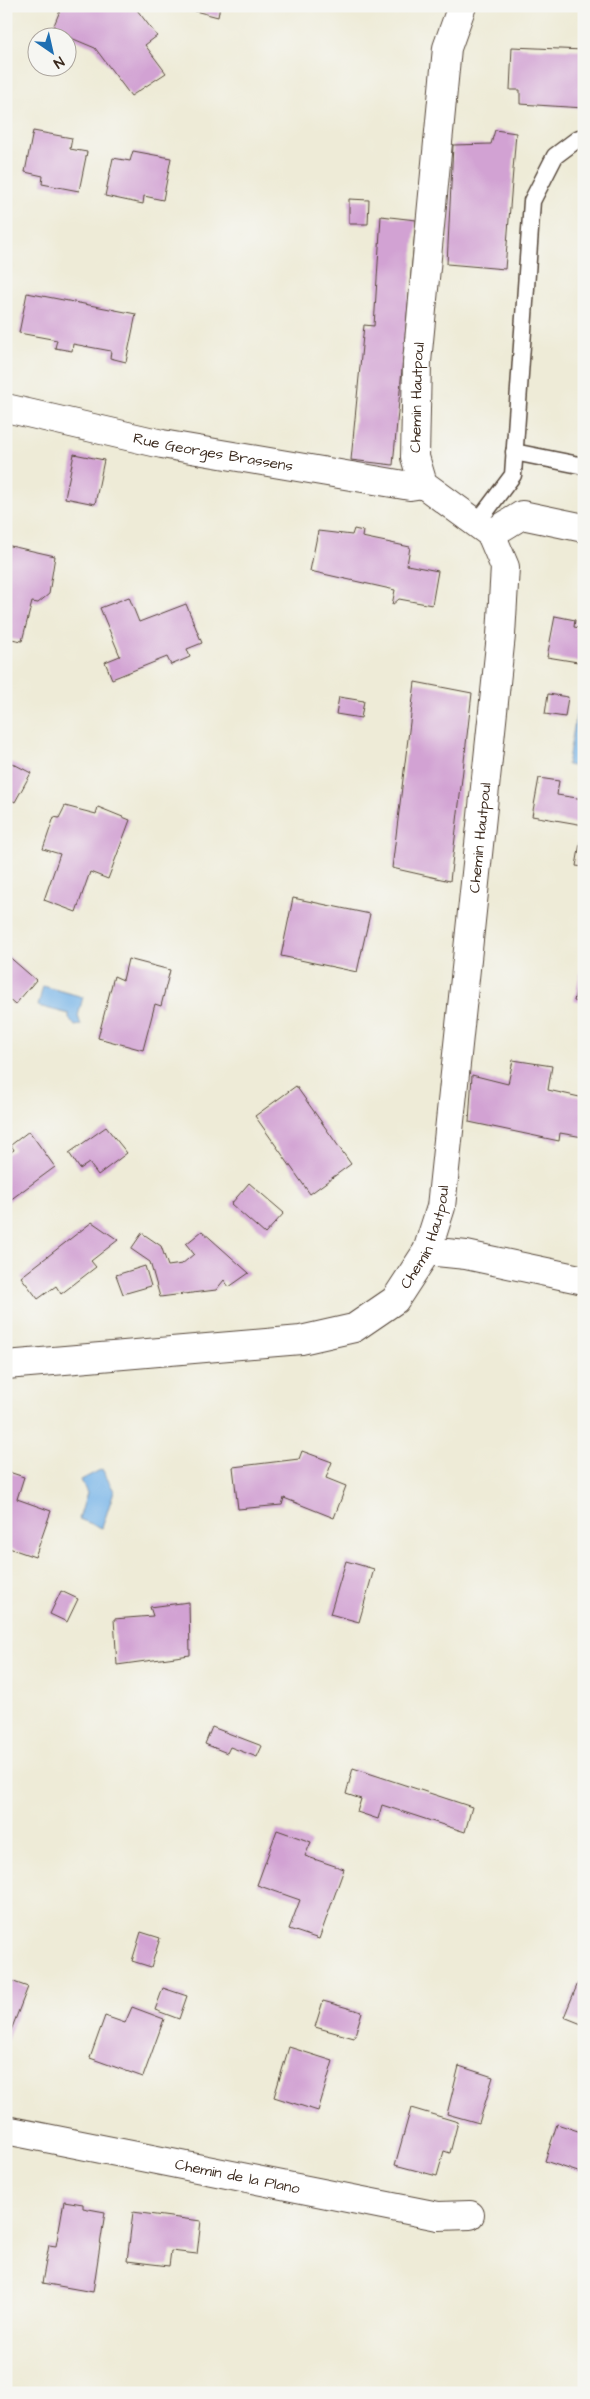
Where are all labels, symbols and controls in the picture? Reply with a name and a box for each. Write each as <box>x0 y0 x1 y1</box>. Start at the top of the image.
north arrow <box>28 28 78 78</box>
text: N <box>49 51 68 73</box>
street label: Chemin Hautpoul <box>405 341 429 453</box>
street label: Rue Georges Brassens <box>131 427 295 477</box>
street label: Chemin Hautpoul <box>464 782 496 894</box>
street label: Chemin Hautpoul <box>395 1184 454 1293</box>
street label: Chemin de la Plano <box>173 2153 302 2199</box>

